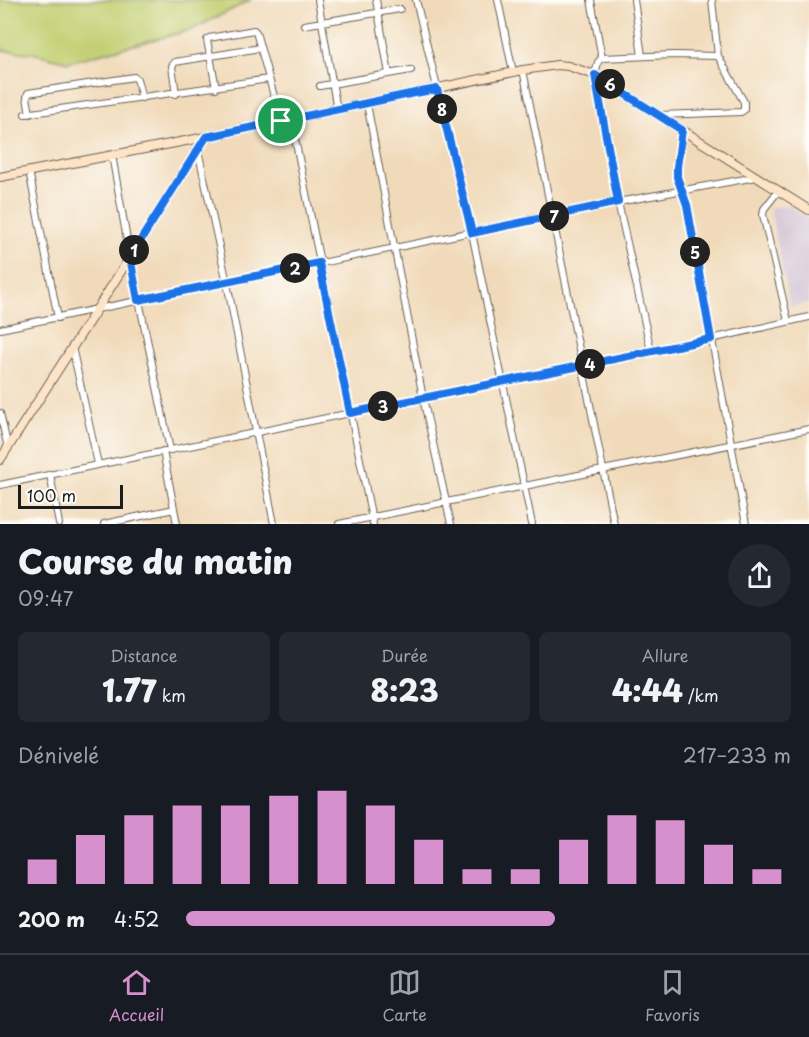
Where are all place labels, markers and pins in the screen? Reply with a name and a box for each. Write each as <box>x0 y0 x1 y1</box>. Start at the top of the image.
pin: 6 <box>595 69 625 99</box>
pin: 8 <box>427 94 457 124</box>
pin <box>255 95 306 146</box>
pin: 7 <box>539 201 569 231</box>
pin: 1 <box>119 235 149 265</box>
pin: 5 <box>680 237 710 267</box>
pin: 2 <box>280 253 310 283</box>
pin: 4 <box>575 349 605 379</box>
pin: 3 <box>368 391 398 421</box>

